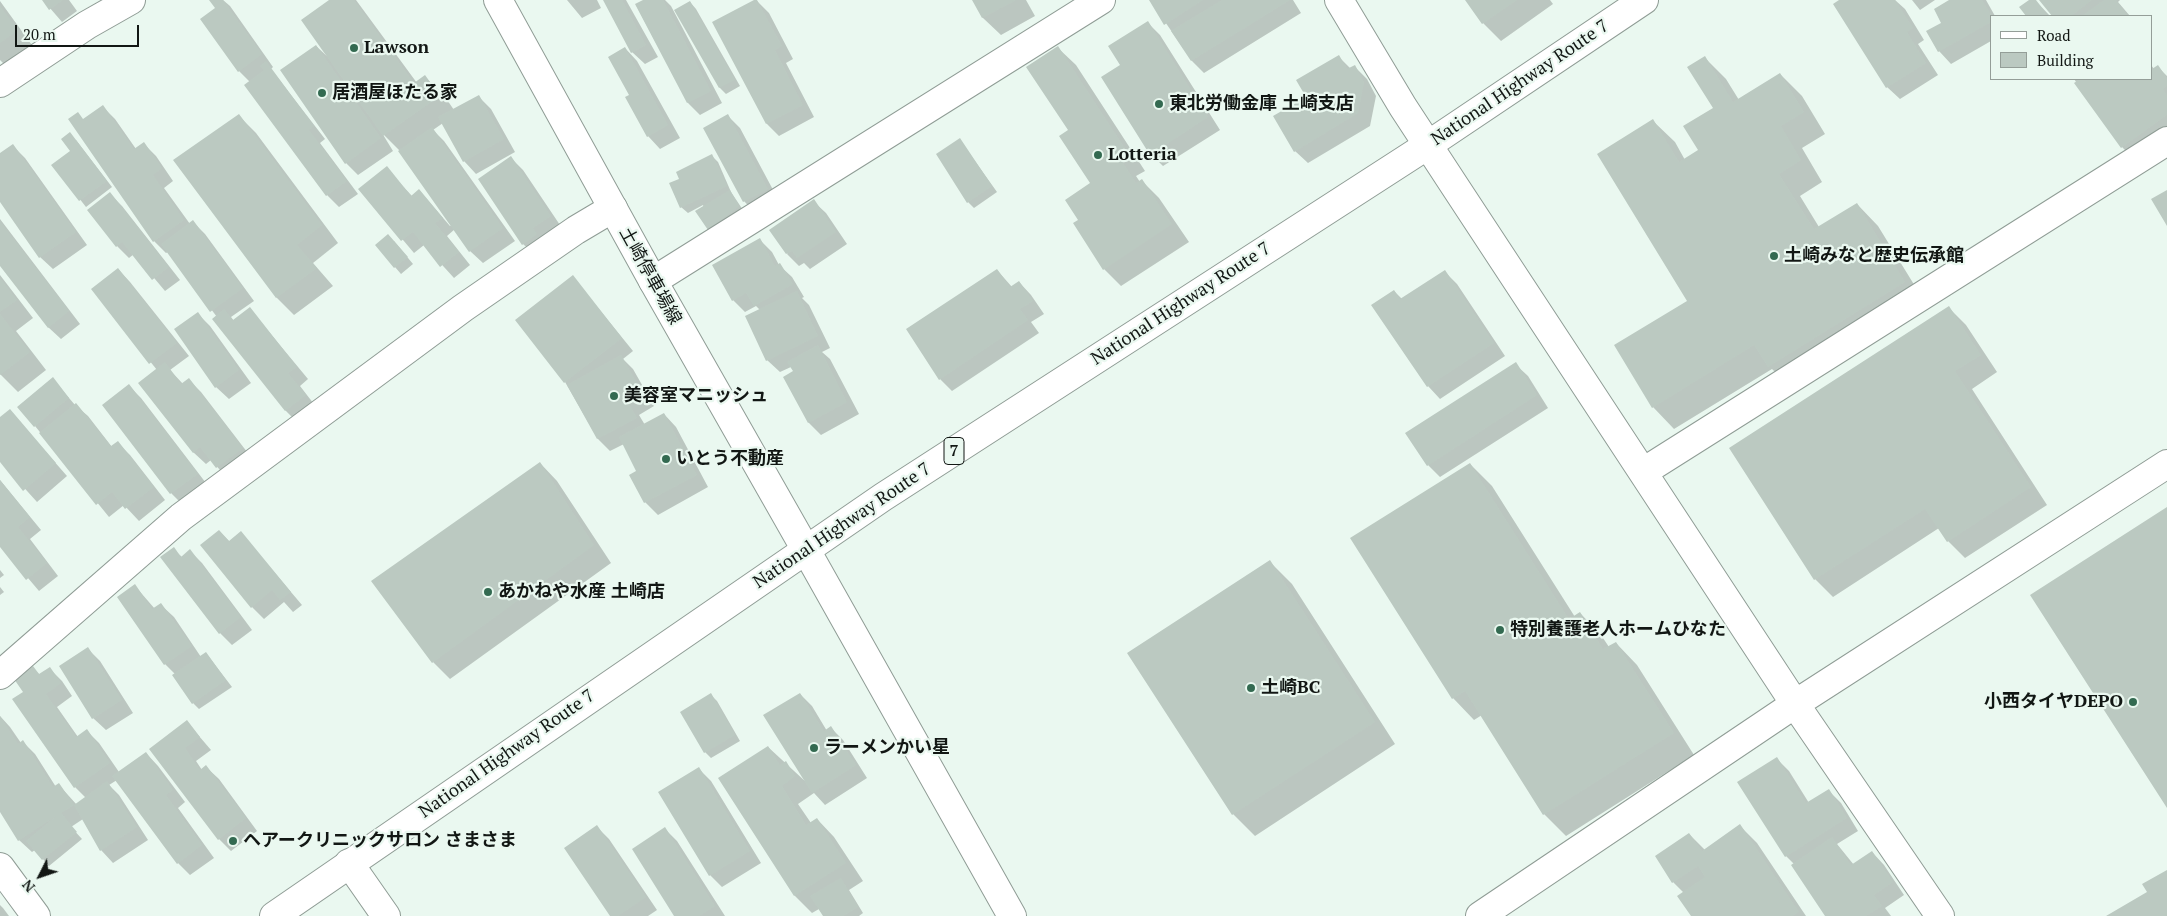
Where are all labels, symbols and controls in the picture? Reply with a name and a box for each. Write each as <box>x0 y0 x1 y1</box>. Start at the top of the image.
scale bar <box>18 15 141 47</box>
legend <box>1990 15 2152 80</box>
street label: National Highway Route 7 <box>1427 16 1613 150</box>
text: 20 m <box>23 24 56 44</box>
text: Road <box>2037 25 2070 45</box>
place label: Lawson <box>364 37 429 59</box>
marker: Lawson <box>348 42 360 54</box>
text: Building <box>2037 50 2094 70</box>
place label: 居酒屋ほたる家 <box>332 82 458 104</box>
marker: 居酒屋ほたる家 <box>316 87 328 99</box>
place label: 東北労働金庫 土崎支店 <box>1169 93 1354 115</box>
marker: 東北労働金庫 土崎支店 <box>1153 98 1165 110</box>
place label: Lotteria <box>1108 144 1177 166</box>
marker: Lotteria <box>1092 149 1104 161</box>
street label: 土崎停車場線 <box>614 224 686 328</box>
street label: National Highway Route 7 <box>1087 238 1275 370</box>
place label: 土崎みなと歴史伝承館 <box>1784 245 1964 267</box>
marker: 土崎みなと歴史伝承館 <box>1768 250 1780 262</box>
place label: 美容室マニッシュ <box>624 385 768 407</box>
marker: 美容室マニッシュ <box>608 390 620 402</box>
road number: 7 <box>944 438 964 464</box>
place label: いとう不動産 <box>676 448 784 470</box>
marker: いとう不動産 <box>660 453 672 465</box>
street label: National Highway Route 7 <box>749 459 935 593</box>
place label: あかねや水産 土崎店 <box>498 581 665 603</box>
marker: あかねや水産 土崎店 <box>482 586 494 598</box>
place label: 特別養護老人ホームひなた <box>1510 619 1726 641</box>
marker: 特別養護老人ホームひなた <box>1494 624 1506 636</box>
place label: 土崎BC <box>1261 677 1320 699</box>
marker: 土崎BC <box>1245 682 1257 694</box>
street label: National Highway Route 7 <box>415 685 599 823</box>
place label: 小西タイヤDEPO <box>1984 691 2123 713</box>
marker: 小西タイヤDEPO <box>2127 696 2139 708</box>
place label: ラーメンかい星 <box>824 737 950 759</box>
marker: ラーメンかい星 <box>808 742 820 754</box>
place label: ヘアークリニックサロン さまさま <box>243 830 517 852</box>
marker: ヘアークリニックサロン さまさま <box>227 835 239 847</box>
north arrow <box>15 851 65 901</box>
text: N <box>18 876 39 896</box>

